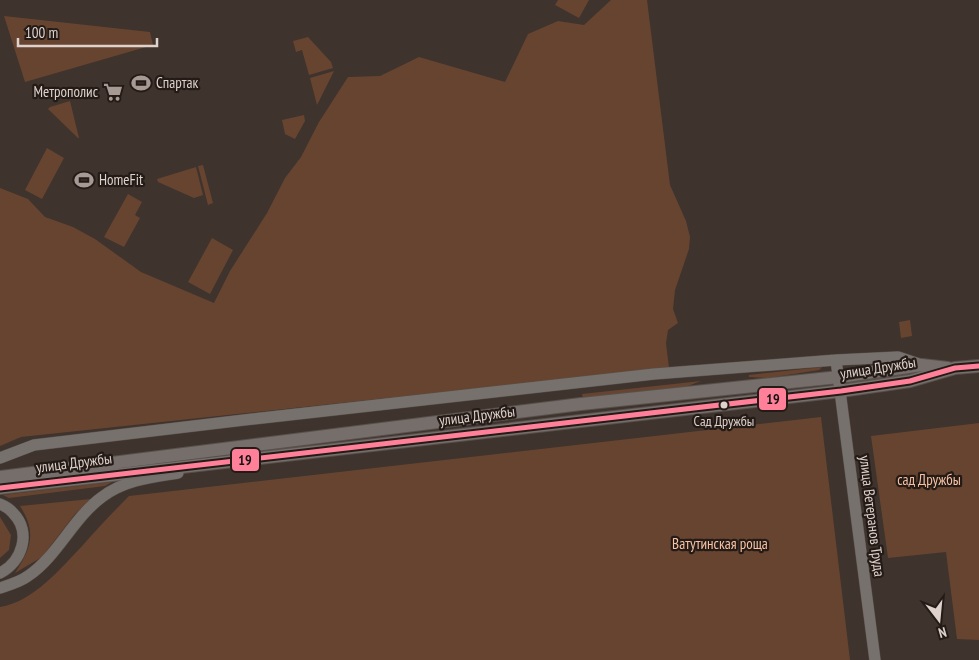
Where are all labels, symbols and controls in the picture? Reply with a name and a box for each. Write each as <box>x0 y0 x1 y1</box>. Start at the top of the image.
scale bar <box>18 15 156 47</box>
text: 100 m <box>25 23 58 42</box>
sports icon: Спартак <box>130 72 152 94</box>
place label: Спартак <box>156 73 198 92</box>
supermarket icon: Метрополис <box>102 81 124 103</box>
place label: Метрополис <box>33 82 99 101</box>
sports icon: HomeFit <box>73 169 95 191</box>
place label: HomeFit <box>99 170 143 189</box>
street label: улица Дружбы <box>839 352 917 383</box>
line badge: 19 <box>758 387 787 411</box>
text: 19 <box>766 390 780 408</box>
marker: Сад Дружбы <box>719 400 729 410</box>
street label: улица Дружбы <box>438 401 516 430</box>
place label: Сад Дружбы <box>694 412 754 430</box>
street label: улица Дружбы <box>35 448 113 477</box>
line badge: 19 <box>231 448 260 472</box>
text: 19 <box>238 451 252 469</box>
street label: улица Ветеранов Труда <box>856 454 889 578</box>
park label: сад Дружбы <box>897 470 961 489</box>
park label: Ватутинская роща <box>672 534 768 553</box>
north arrow <box>914 595 964 645</box>
text: N <box>936 623 949 642</box>

